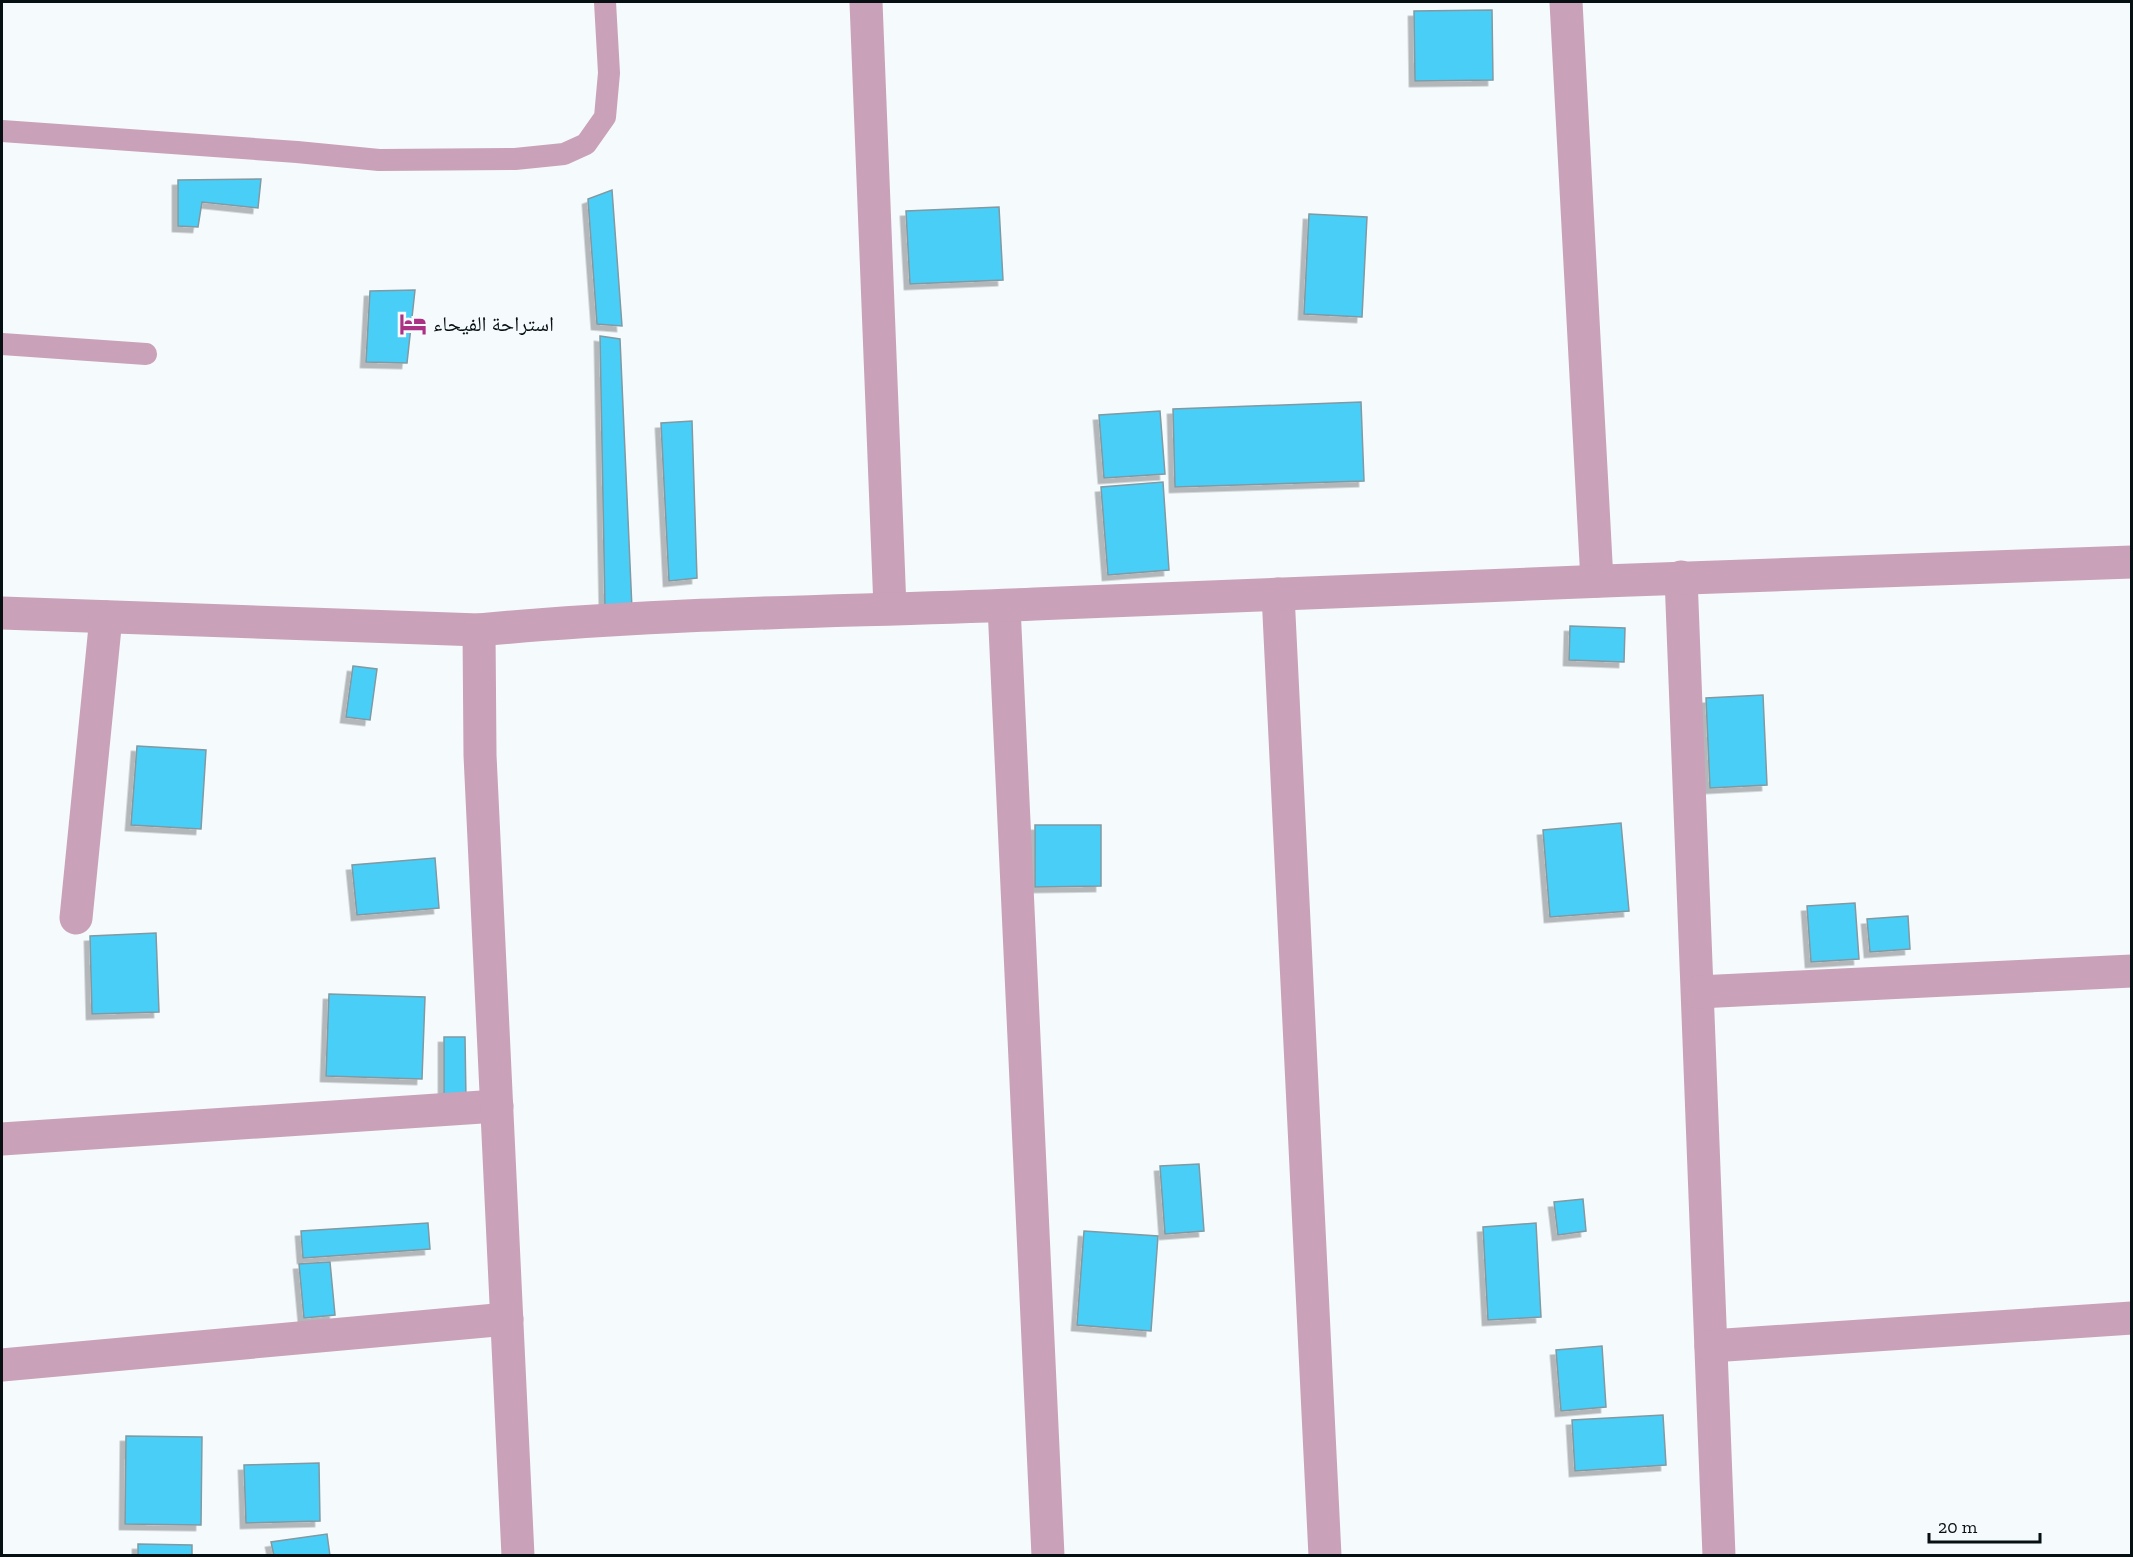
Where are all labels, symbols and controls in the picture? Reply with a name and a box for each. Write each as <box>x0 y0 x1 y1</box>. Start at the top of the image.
hotel icon: استراحة الفيحاء <box>398 309 428 339</box>
place label: استراحة الفيحاء <box>433 311 554 336</box>
scale bar <box>1929 1506 2040 1544</box>
text: 20 m <box>1938 1516 1978 1538</box>

